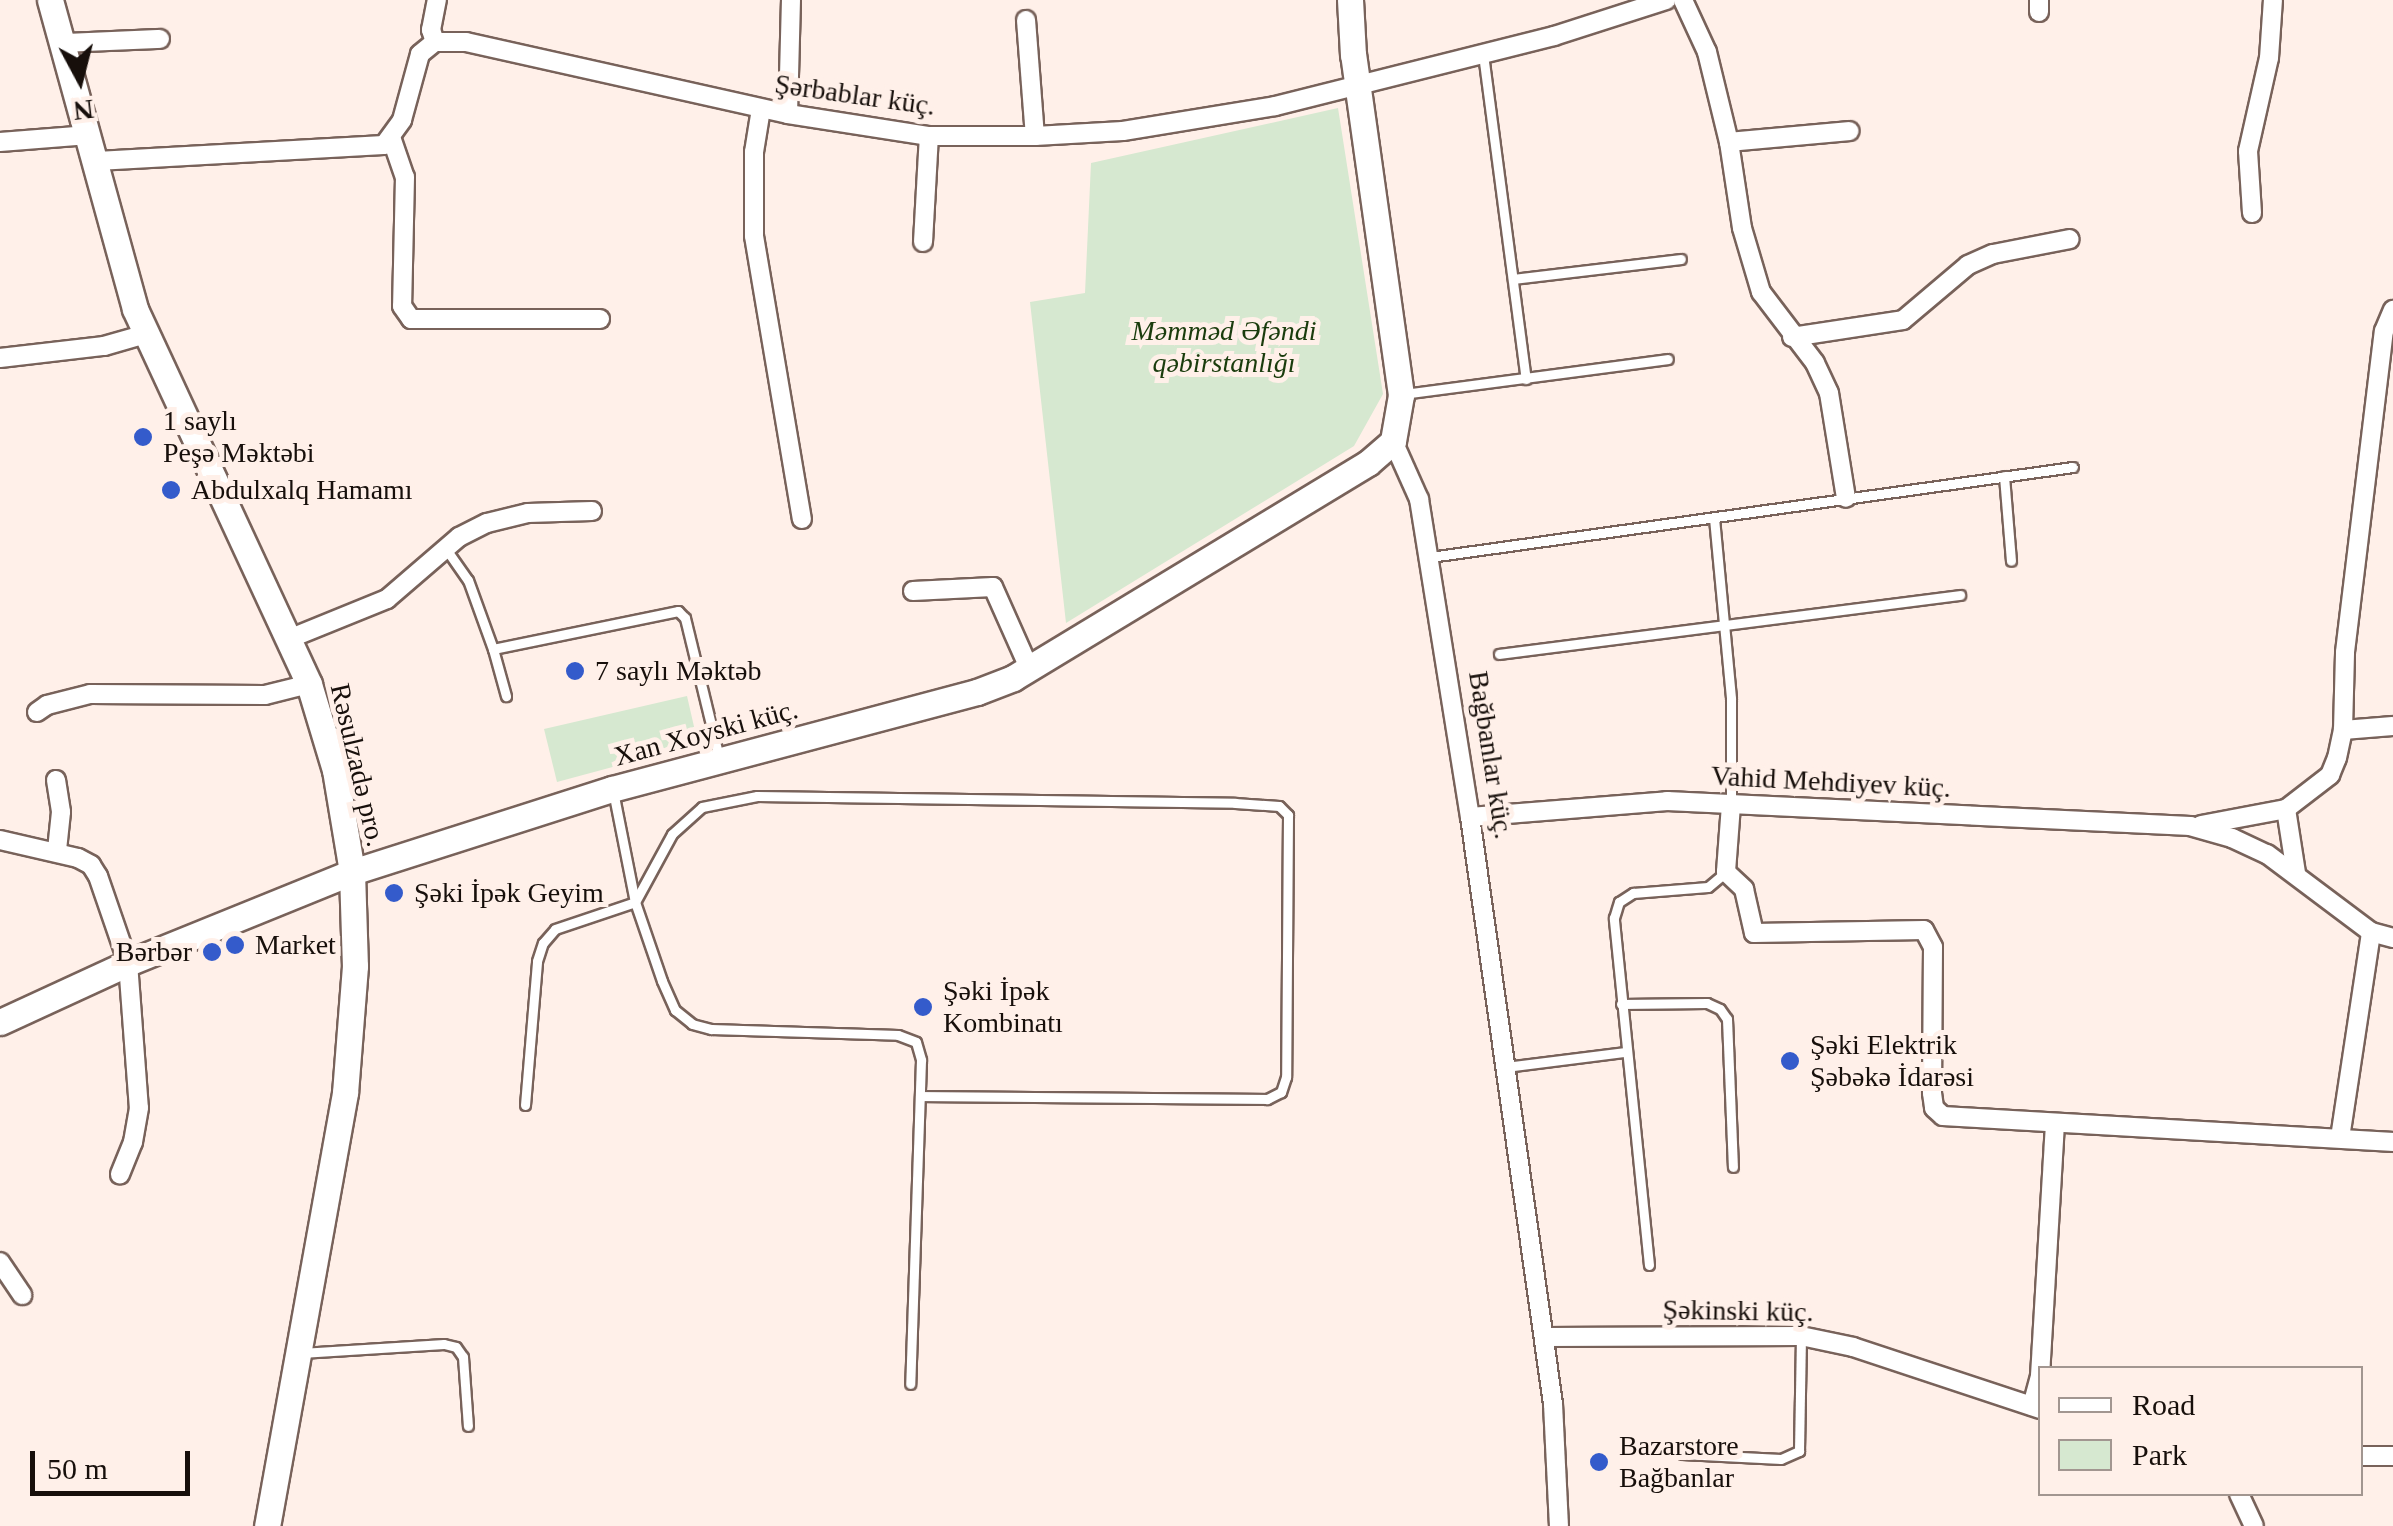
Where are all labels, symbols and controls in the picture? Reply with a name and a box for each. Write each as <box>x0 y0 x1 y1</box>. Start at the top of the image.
north arrow <box>30 30 130 130</box>
street label: Şərbablar küç. <box>773 67 937 123</box>
text: N <box>72 94 96 127</box>
park label: Məmməd Əfəndi qəbirstanlığı <box>1131 314 1317 380</box>
place label: 1 saylı Peşə Məktəbi <box>163 404 315 470</box>
marker: 1 saylı Peşə Məktəbi <box>132 426 154 448</box>
place label: Abdulxalq Hamamı <box>191 473 413 507</box>
marker: Abdulxalq Hamamı <box>160 479 182 501</box>
place label: 7 saylı Məktəb <box>595 654 761 688</box>
marker: 7 saylı Məktəb <box>564 660 586 682</box>
street label: Bağbanlar küç. <box>1461 669 1521 841</box>
street label: Rəsulzadə pro. <box>323 680 393 850</box>
street label: Xan Xoyski küç. <box>610 692 802 774</box>
street label: Vahid Mehdiyev küç. <box>1710 759 1952 805</box>
place label: Şəki İpək Geyim <box>414 876 604 910</box>
marker: Şəki İpək Geyim <box>383 882 405 904</box>
place label: Market <box>255 928 336 962</box>
marker: Market <box>224 934 246 956</box>
place label: Bərbər <box>116 935 192 969</box>
marker: Bərbər <box>201 941 223 963</box>
place label: Şəki İpək Kombinatı <box>943 974 1063 1040</box>
marker: Şəki İpək Kombinatı <box>912 996 934 1018</box>
place label: Şəki Elektrik Şəbəkə İdarəsi <box>1810 1028 1974 1094</box>
marker: Şəki Elektrik Şəbəkə İdarəsi <box>1779 1050 1801 1072</box>
street label: Şəkinski küç. <box>1662 1293 1814 1329</box>
legend <box>2038 1366 2363 1496</box>
text: Road <box>2132 1388 2195 1421</box>
place label: Bazarstore Bağbanlar <box>1619 1429 1739 1495</box>
scale bar <box>35 1431 195 1493</box>
text: Park <box>2132 1438 2187 1471</box>
marker: Bazarstore Bağbanlar <box>1588 1451 1610 1473</box>
text: 50 m <box>47 1452 108 1485</box>

